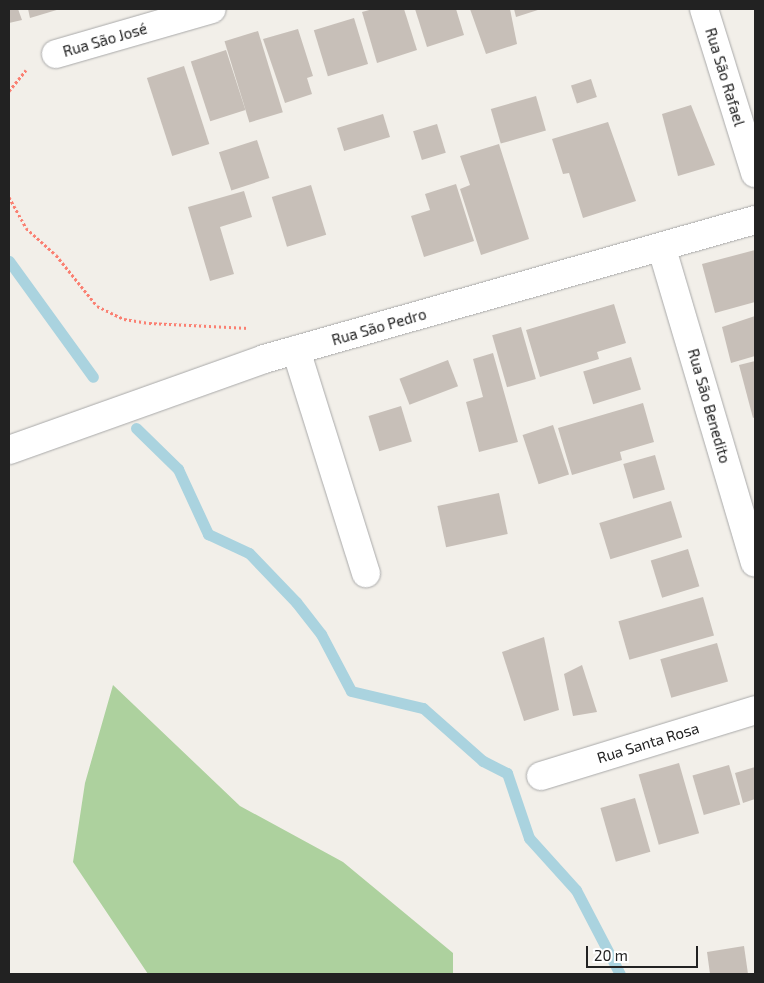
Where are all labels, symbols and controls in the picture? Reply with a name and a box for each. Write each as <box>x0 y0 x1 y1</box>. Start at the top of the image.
street label: Rua São José <box>61 19 149 61</box>
street label: Rua São Rafael <box>702 26 748 128</box>
street label: Rua São Pedro <box>330 305 428 349</box>
street label: Rua São Benedito <box>684 347 734 465</box>
street label: Rua Santa Rosa <box>595 719 701 767</box>
scale bar <box>589 936 702 968</box>
text: 20 m <box>594 946 628 964</box>

